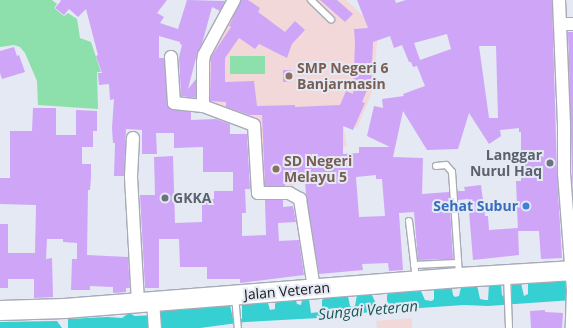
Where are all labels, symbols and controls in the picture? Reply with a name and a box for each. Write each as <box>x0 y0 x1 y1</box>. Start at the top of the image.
place label: SMP Negeri 6 Banjarmasin <box>297 60 388 92</box>
marker: SMP Negeri 6 Banjarmasin <box>284 71 294 81</box>
place label: Langgar Nurul Haq <box>470 147 542 180</box>
place label: SD Negeri Melayu 5 <box>284 153 352 186</box>
marker: Langgar Nurul Haq <box>545 158 555 168</box>
marker: SD Negeri Melayu 5 <box>271 164 281 174</box>
place label: GKKA <box>173 190 211 206</box>
marker: GKKA <box>160 193 170 203</box>
place label: Sehat Subur <box>433 198 518 214</box>
marker: Sehat Subur <box>521 201 531 211</box>
street label: Jalan Veteran <box>243 279 331 303</box>
water label: Sungai Veteran <box>317 297 419 323</box>

